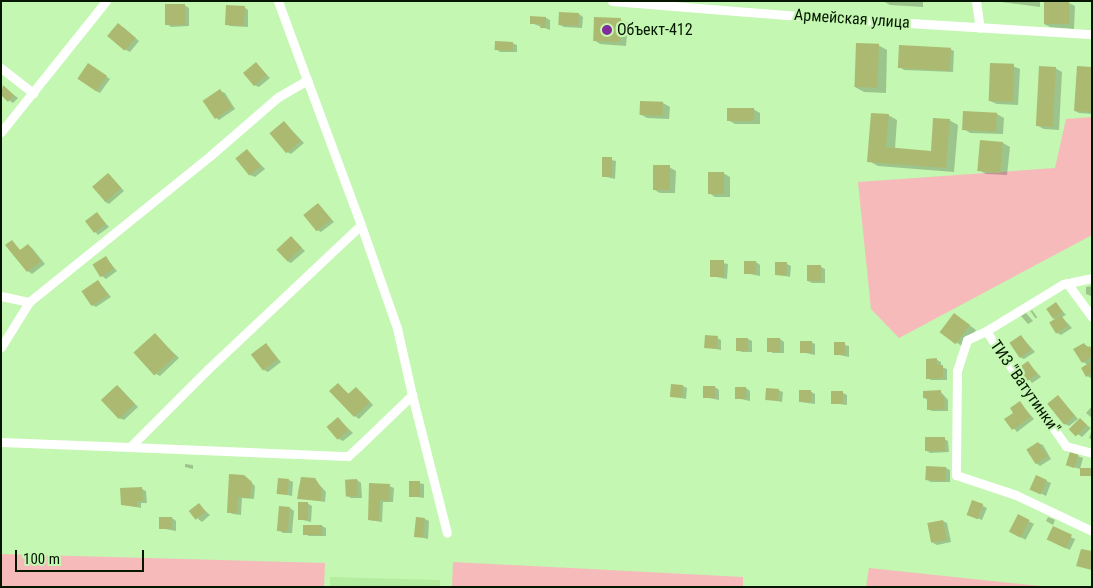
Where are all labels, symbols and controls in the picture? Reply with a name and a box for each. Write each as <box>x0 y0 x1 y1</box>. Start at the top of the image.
street label: Армейская улица <box>793 5 911 33</box>
place label: Объект-412 <box>617 20 693 40</box>
marker: Объект-412 <box>601 24 613 36</box>
street label: ТИЗ "Ватутинки" <box>986 337 1064 437</box>
scale bar <box>18 540 146 572</box>
text: 100 m <box>23 550 60 568</box>

